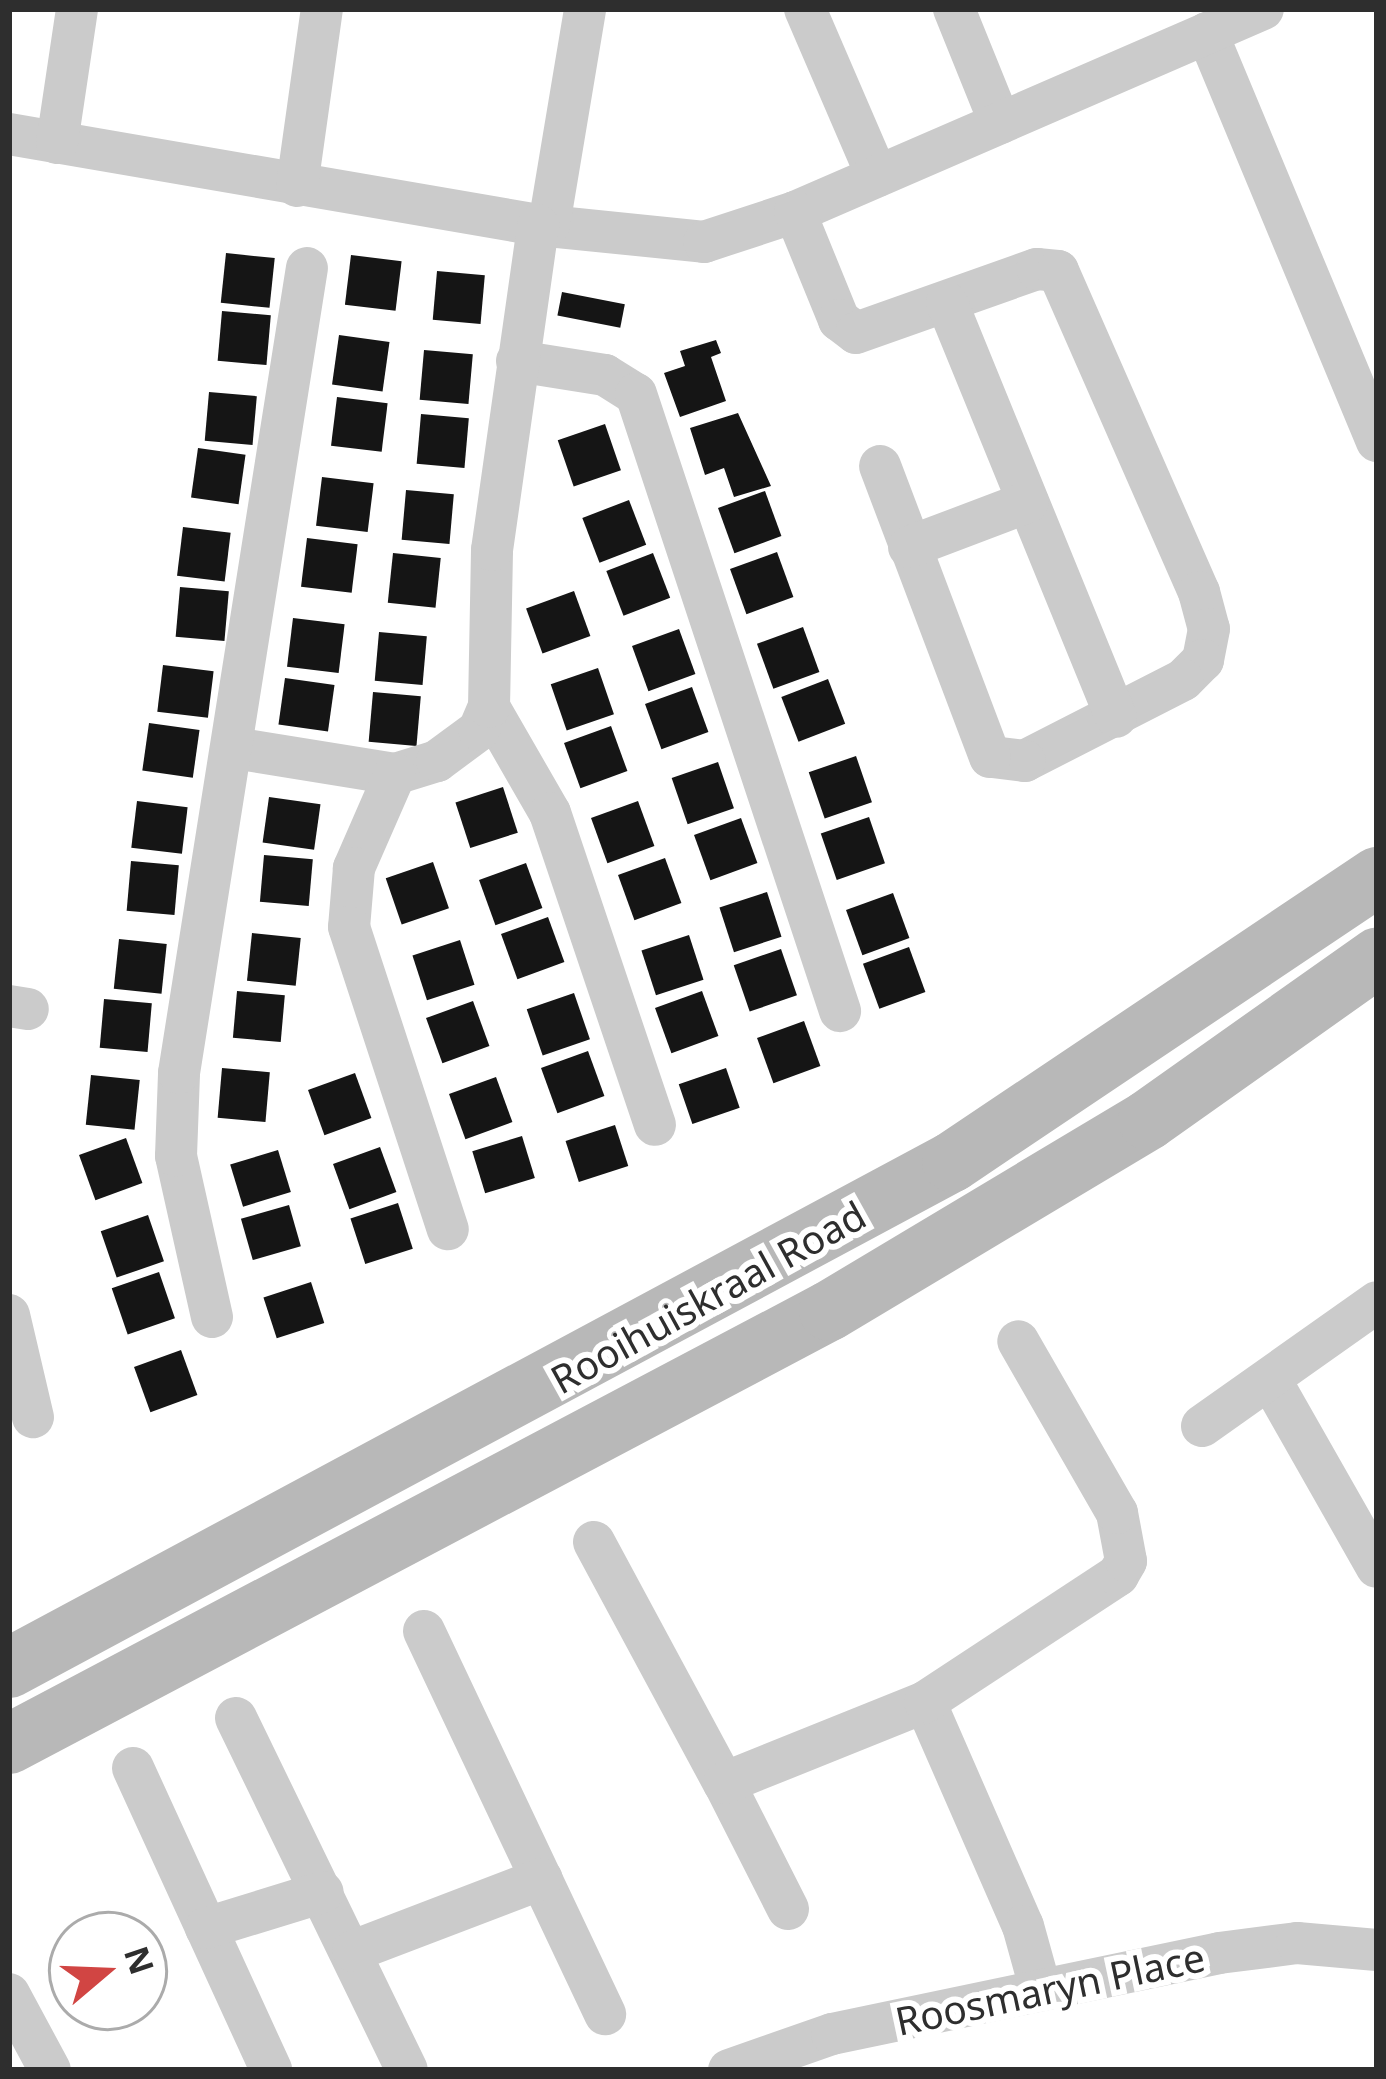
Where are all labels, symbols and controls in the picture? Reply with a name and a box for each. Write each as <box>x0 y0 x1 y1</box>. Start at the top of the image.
street label: Rooihuiskraal Road <box>543 1191 873 1403</box>
north arrow <box>48 1911 168 2031</box>
street label: Roosmaryn Place <box>891 1933 1209 2045</box>
text: N <box>114 1940 165 1980</box>

